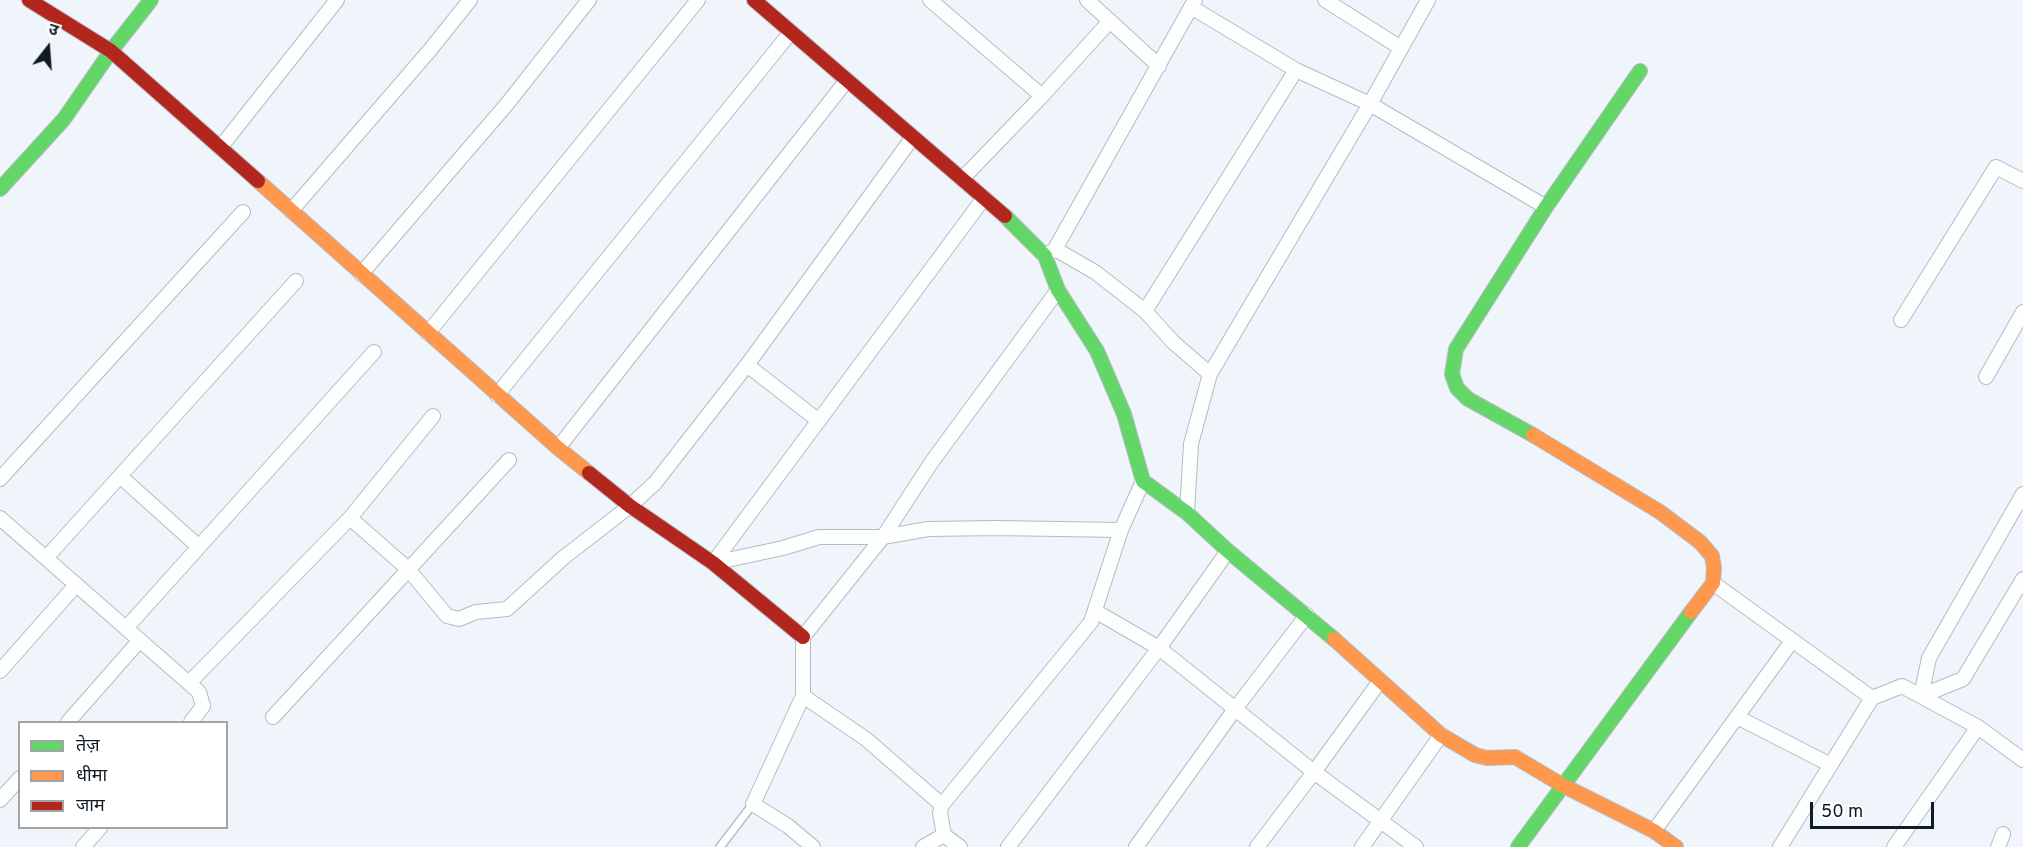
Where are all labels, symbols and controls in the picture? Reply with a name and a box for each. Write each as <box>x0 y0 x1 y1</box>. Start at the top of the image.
north arrow <box>18 18 78 78</box>
text: उ <box>46 20 61 42</box>
legend <box>18 721 228 829</box>
text: तेज़ <box>76 735 100 758</box>
text: धीमा <box>76 765 107 788</box>
scale bar <box>1813 790 1938 828</box>
text: जाम <box>76 795 105 818</box>
text: 50 m <box>1821 801 1863 824</box>

